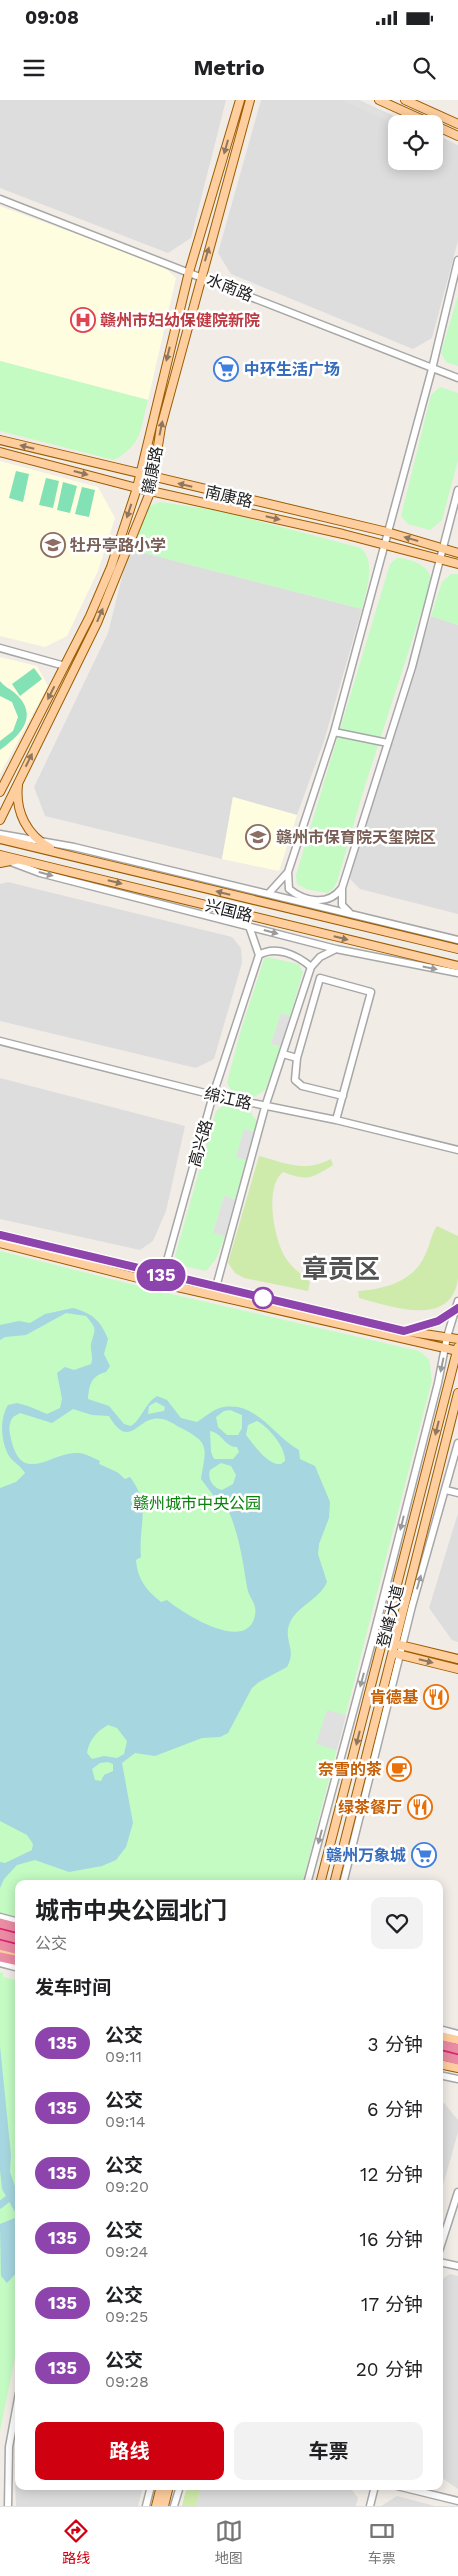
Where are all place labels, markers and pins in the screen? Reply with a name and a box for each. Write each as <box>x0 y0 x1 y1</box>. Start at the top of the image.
hospital icon: 赣州市妇幼保健院新院 <box>70 307 96 333</box>
place label: 赣州市妇幼保健院新院 <box>100 311 260 330</box>
supermarket icon: 中环生活广场 <box>213 356 239 382</box>
place label: 中环生活广场 <box>244 360 340 379</box>
school or university icon: 牡丹亭路小学 <box>40 532 66 558</box>
place label: 牡丹亭路小学 <box>70 536 166 555</box>
school or university icon: 赣州市保育院天玺院区 <box>245 824 271 850</box>
place label: 赣州市保育院天玺院区 <box>276 828 436 847</box>
unlabelled marker <box>252 1287 274 1309</box>
restaurant icon: 肯德基 <box>423 1684 449 1710</box>
place label: 肯德基 <box>370 1688 419 1707</box>
cafe icon: 奈雪的茶 <box>386 1756 412 1782</box>
place label: 奈雪的茶 <box>318 1760 382 1779</box>
restaurant icon: 绿茶餐厅 <box>407 1794 433 1820</box>
place label: 绿茶餐厅 <box>338 1798 402 1817</box>
supermarket icon: 赣州万象城 <box>411 1842 437 1868</box>
place label: 赣州万象城 <box>326 1846 406 1865</box>

